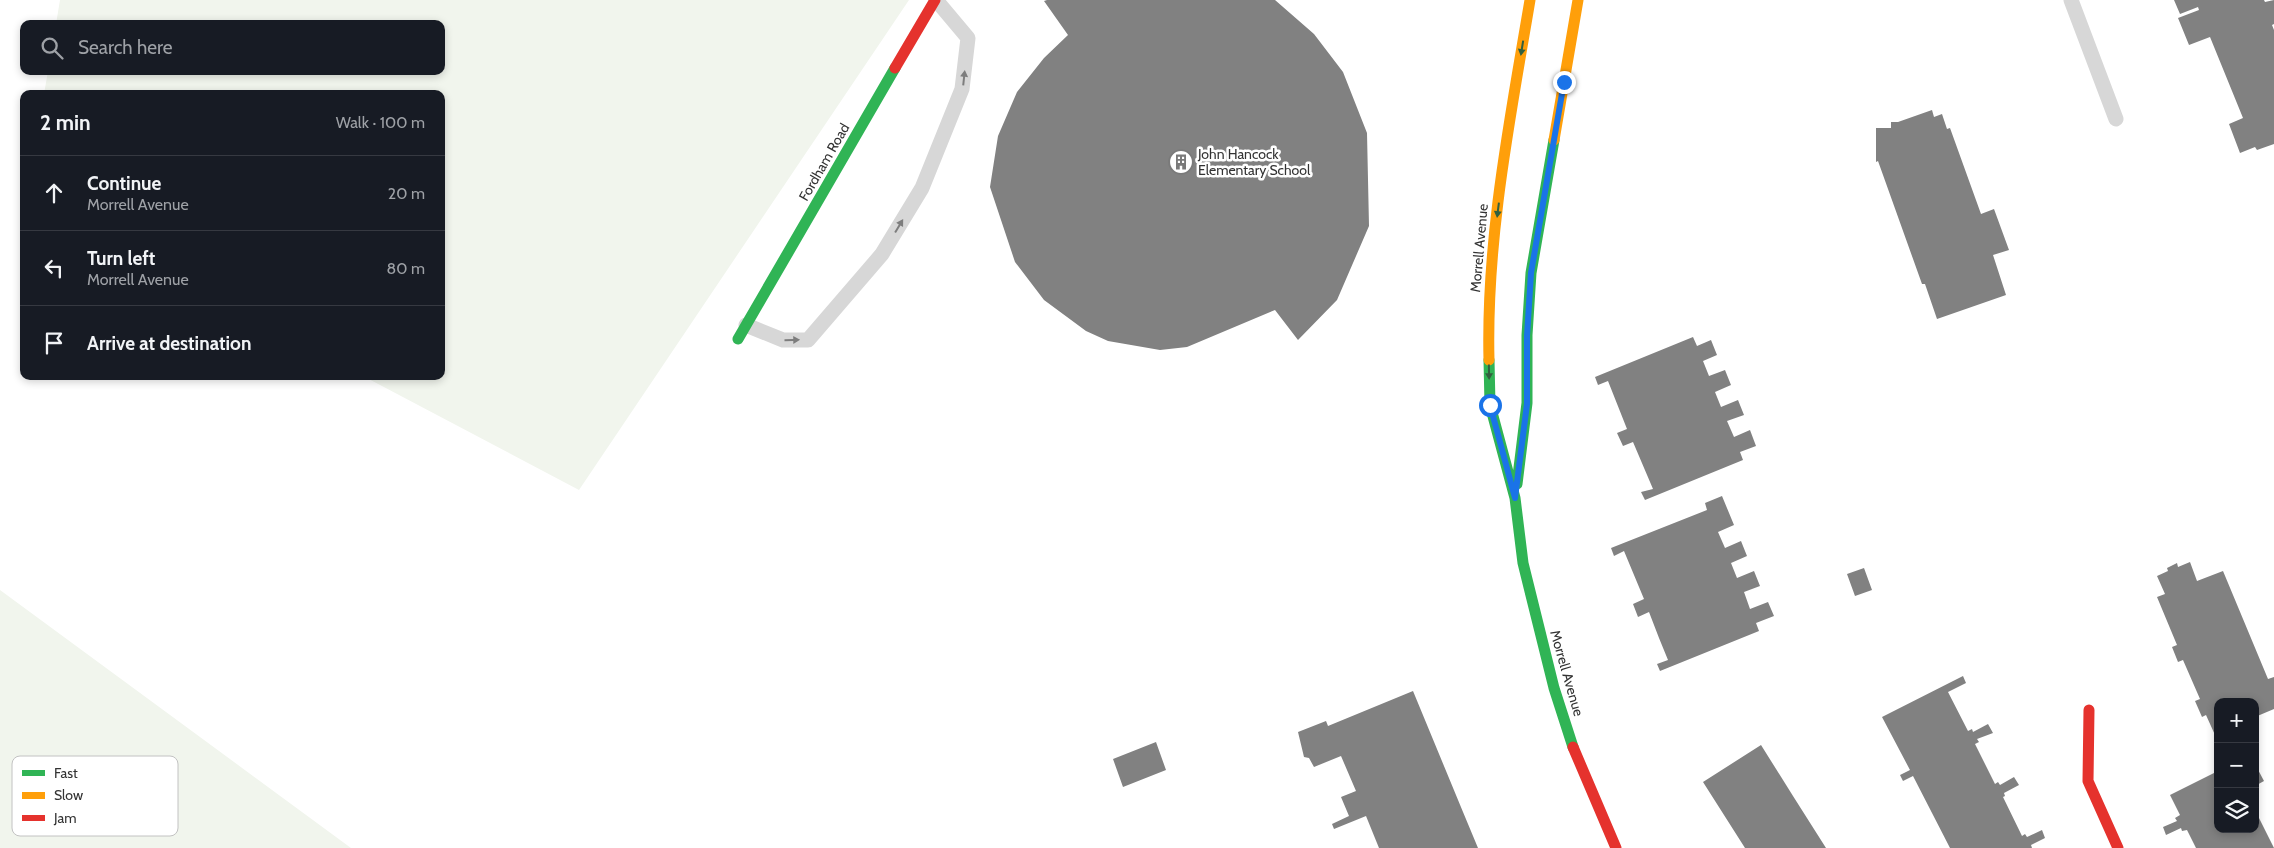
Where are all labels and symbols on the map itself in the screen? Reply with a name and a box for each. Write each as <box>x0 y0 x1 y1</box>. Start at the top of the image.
one-way arrow <box>1517 40 1525 56</box>
one-way arrow <box>960 69 968 85</box>
route end <box>1553 71 1576 94</box>
street label: Fordham Road <box>795 120 853 204</box>
place label: John Hancock Elementary School <box>1197 145 1311 179</box>
building icon: John Hancock Elementary School <box>1168 149 1194 175</box>
one-way arrow <box>1494 202 1502 218</box>
street label: Morrell Avenue <box>1466 203 1492 293</box>
one-way arrow <box>895 219 904 232</box>
one-way arrow <box>784 336 800 344</box>
one-way arrow <box>1485 364 1493 380</box>
route start <box>1479 394 1502 417</box>
street label: Morrell Avenue <box>1546 628 1588 718</box>
legend <box>12 756 178 836</box>
text: Fast <box>54 764 78 782</box>
text: Slow <box>54 786 83 804</box>
text: Jam <box>53 809 76 827</box>

